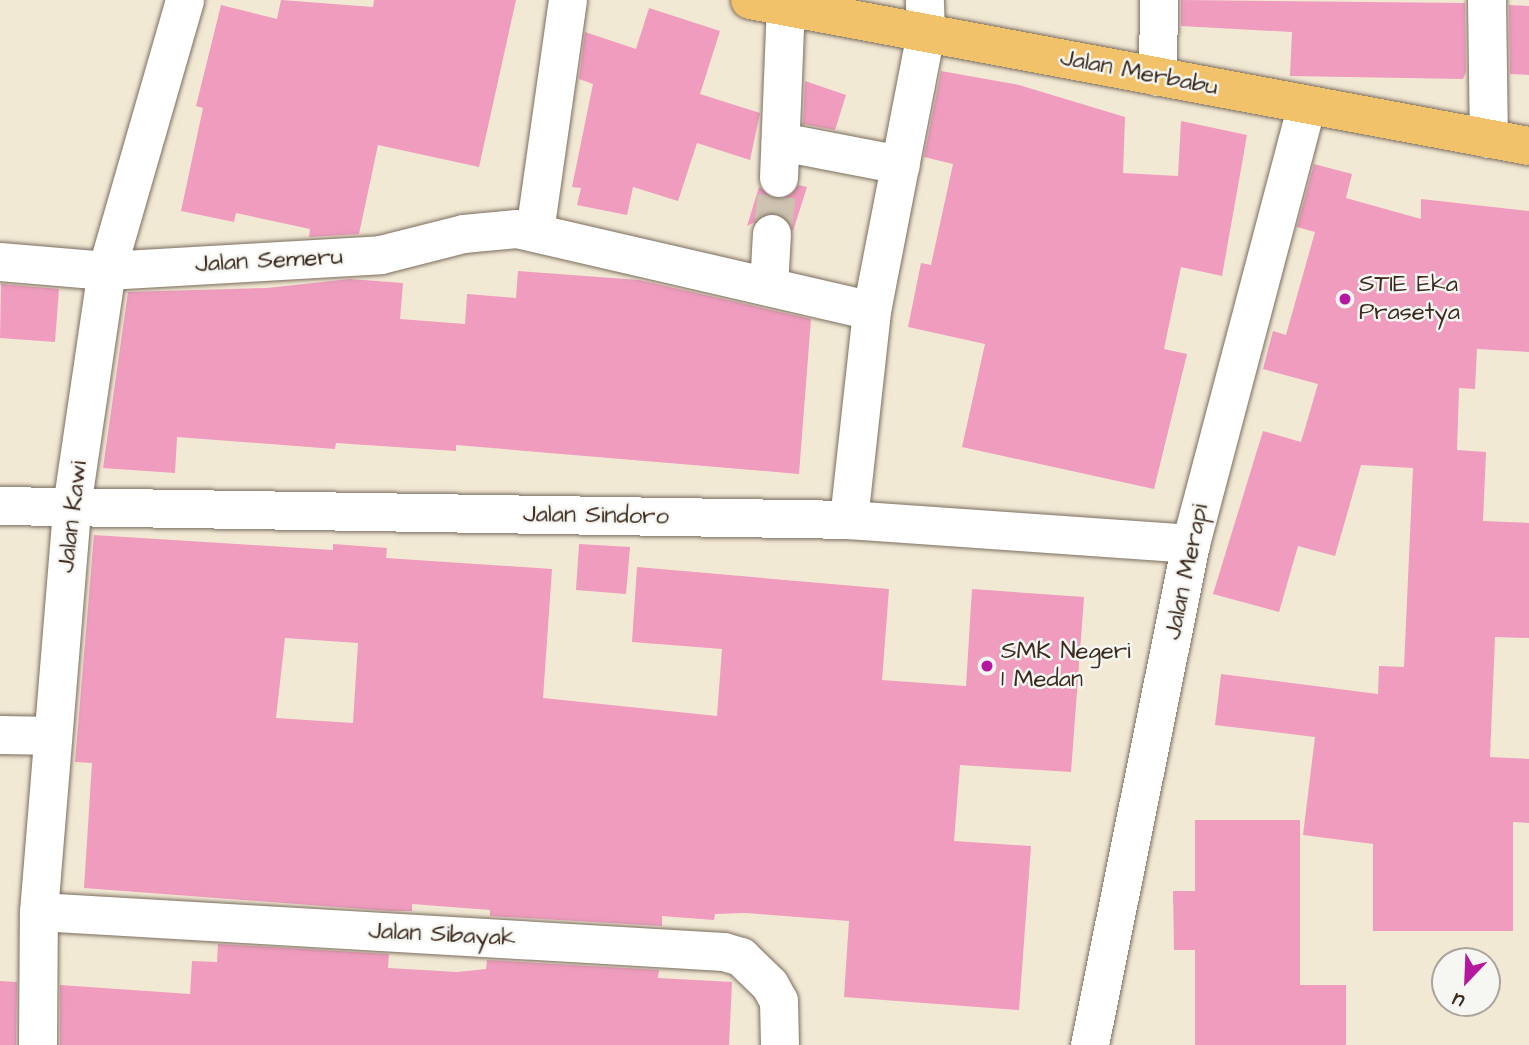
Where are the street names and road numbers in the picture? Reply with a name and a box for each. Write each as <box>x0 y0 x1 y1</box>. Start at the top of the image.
street label: Jalan Merbabu <box>1058 44 1220 102</box>
street label: Jalan Semeru <box>194 243 344 279</box>
street label: Jalan Kawi <box>52 460 94 574</box>
street label: Jalan Sindoro <box>523 500 669 532</box>
street label: Jalan Merapi <box>1159 502 1215 642</box>
street label: Jalan Sibayak <box>368 917 516 953</box>

